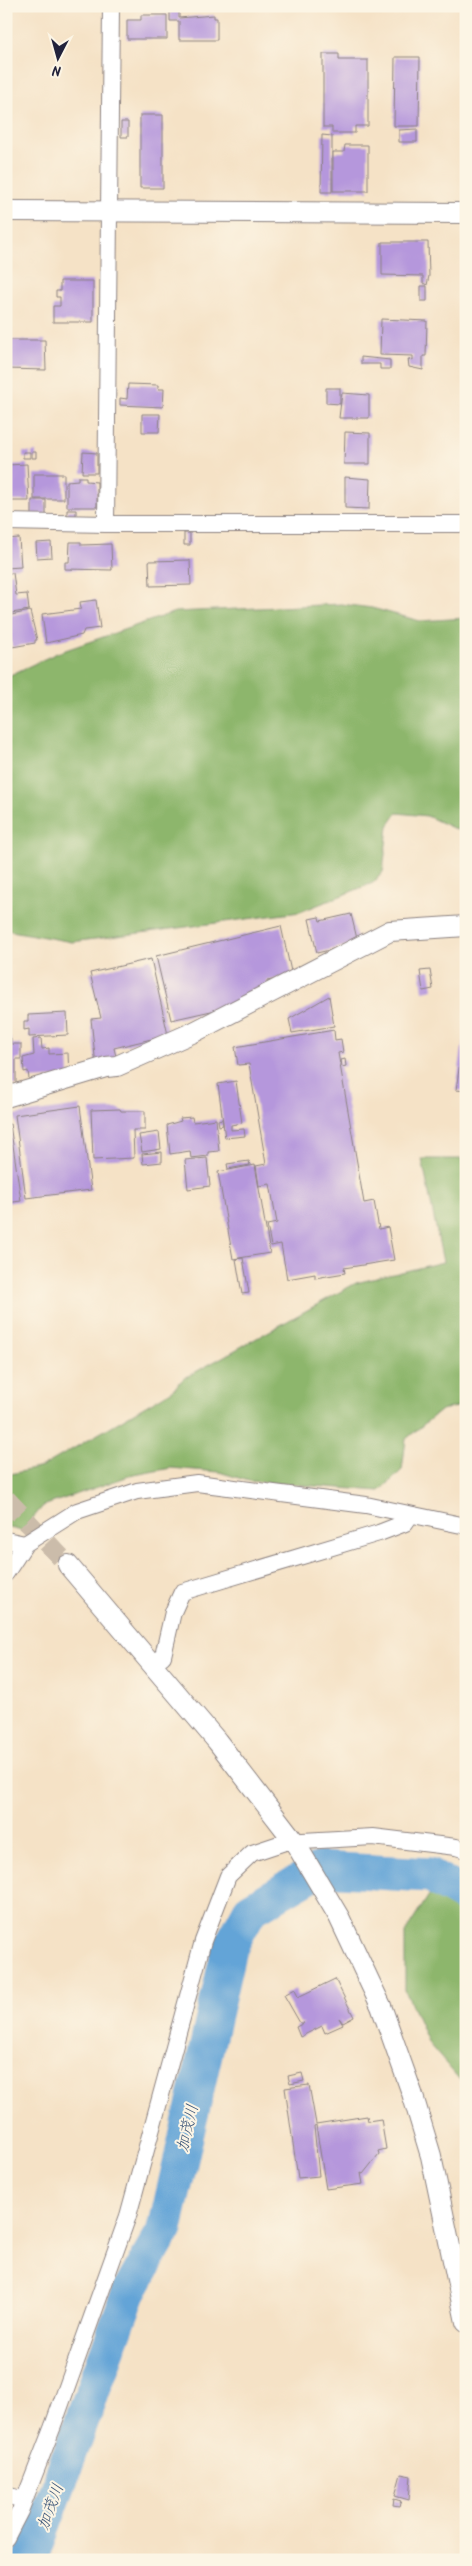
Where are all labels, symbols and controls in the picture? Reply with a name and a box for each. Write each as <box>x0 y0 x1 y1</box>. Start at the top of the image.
north arrow <box>32 32 82 82</box>
text: N <box>51 59 62 81</box>
water label: 加茂川 <box>170 2102 206 2154</box>
water label: 加茂川 <box>31 2480 71 2534</box>

